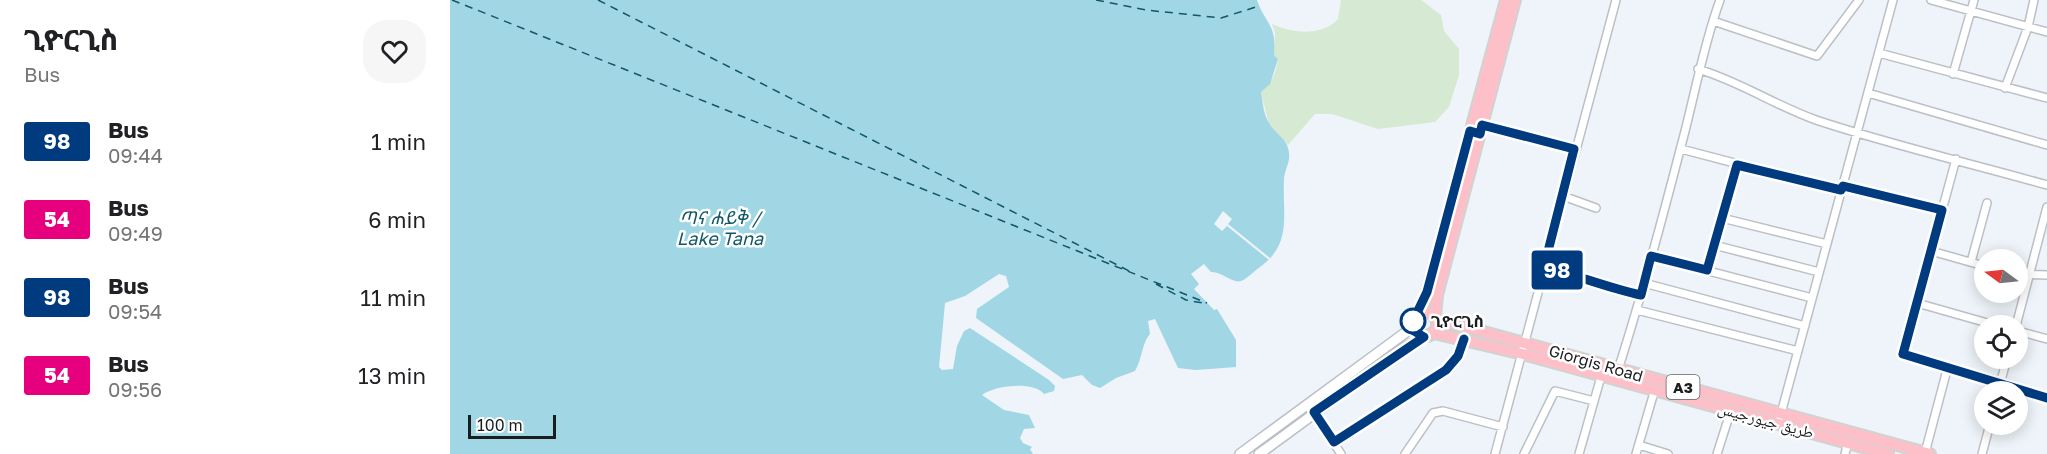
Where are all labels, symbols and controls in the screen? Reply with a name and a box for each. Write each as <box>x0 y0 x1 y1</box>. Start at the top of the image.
button: heart <box>363 20 426 83</box>
text: ጊዮርጊስ <box>24 23 118 56</box>
text: Bus <box>24 62 60 86</box>
text: Bus <box>108 116 149 143</box>
text: 98 <box>44 128 70 154</box>
text: 1 min <box>371 128 426 155</box>
text: 09:44 <box>108 143 163 167</box>
text: Bus <box>108 194 149 221</box>
text: 54 <box>44 206 70 232</box>
text: 6 min <box>368 206 426 233</box>
water label: ጣና ሐይቅ / Lake Tana <box>677 206 764 249</box>
text: 09:49 <box>108 221 163 245</box>
north arrow <box>1974 249 2028 303</box>
map controls <box>1974 249 2028 435</box>
line badge: 98 <box>1530 250 1584 290</box>
text: 98 <box>1544 257 1570 283</box>
text: Bus <box>108 272 149 299</box>
text: 98 <box>44 284 70 310</box>
text: 11 min <box>360 284 426 311</box>
text: 09:54 <box>108 299 162 323</box>
marker: ጊዮርጊስ <box>1400 308 1426 334</box>
place label: ጊዮርጊስ <box>1431 311 1484 331</box>
button: locate <box>1974 315 2028 369</box>
street label: Giorgis Road <box>1547 340 1645 386</box>
text: Bus <box>108 350 149 377</box>
text: 54 <box>44 362 70 388</box>
text: 13 min <box>358 362 426 389</box>
road number: A3 <box>1666 375 1700 399</box>
text: 09:56 <box>108 377 162 401</box>
button: layers <box>1974 381 2028 435</box>
street label: طريق جيورجيس <box>1716 398 1816 443</box>
scale bar <box>468 412 556 440</box>
text: 100 m <box>477 415 523 435</box>

